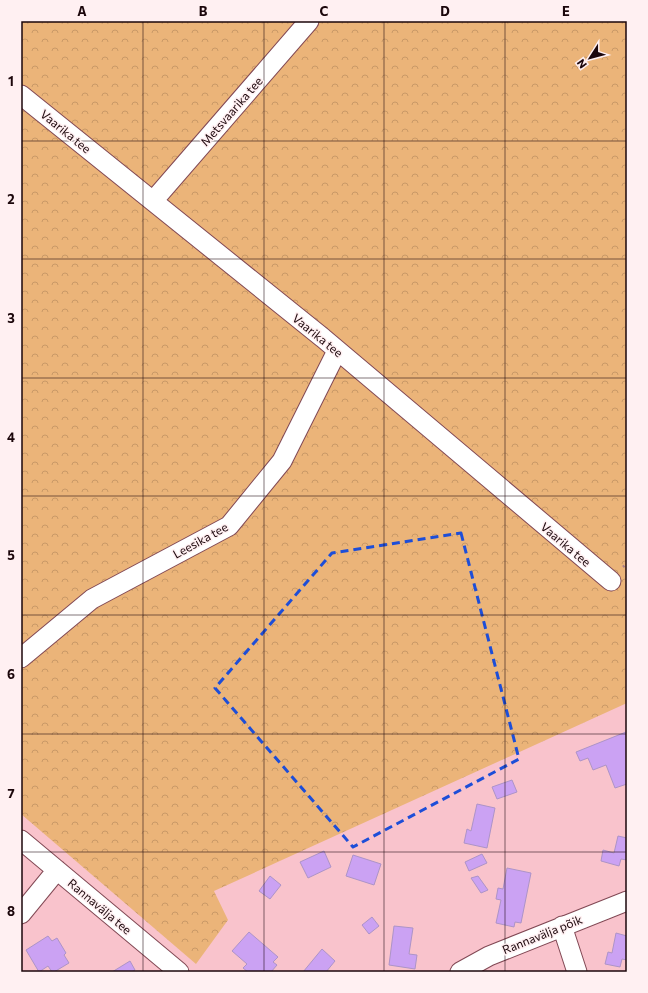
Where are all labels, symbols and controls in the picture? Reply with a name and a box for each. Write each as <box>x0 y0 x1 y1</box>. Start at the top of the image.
text: A <box>77 3 87 19</box>
text: B <box>199 3 208 19</box>
text: C <box>320 3 329 19</box>
text: D <box>440 3 450 19</box>
text: E <box>562 3 570 19</box>
north arrow <box>570 38 610 78</box>
text: N <box>574 57 589 71</box>
text: 1 <box>8 73 14 89</box>
street label: Metsvaarika tee <box>197 74 265 148</box>
street label: Vaarika tee <box>38 106 94 156</box>
text: 2 <box>7 191 15 207</box>
text: 3 <box>7 310 15 326</box>
street label: Vaarika tee <box>290 310 346 360</box>
text: 4 <box>7 429 15 445</box>
street label: Leesika tee <box>170 519 230 561</box>
street label: Vaarika tee <box>538 519 594 569</box>
text: 5 <box>7 547 15 563</box>
text: 6 <box>7 666 15 682</box>
text: 7 <box>7 785 15 801</box>
street label: Rannavälja tee <box>65 875 135 937</box>
text: 8 <box>7 903 15 919</box>
street label: Rannavälja põik <box>500 911 584 956</box>

